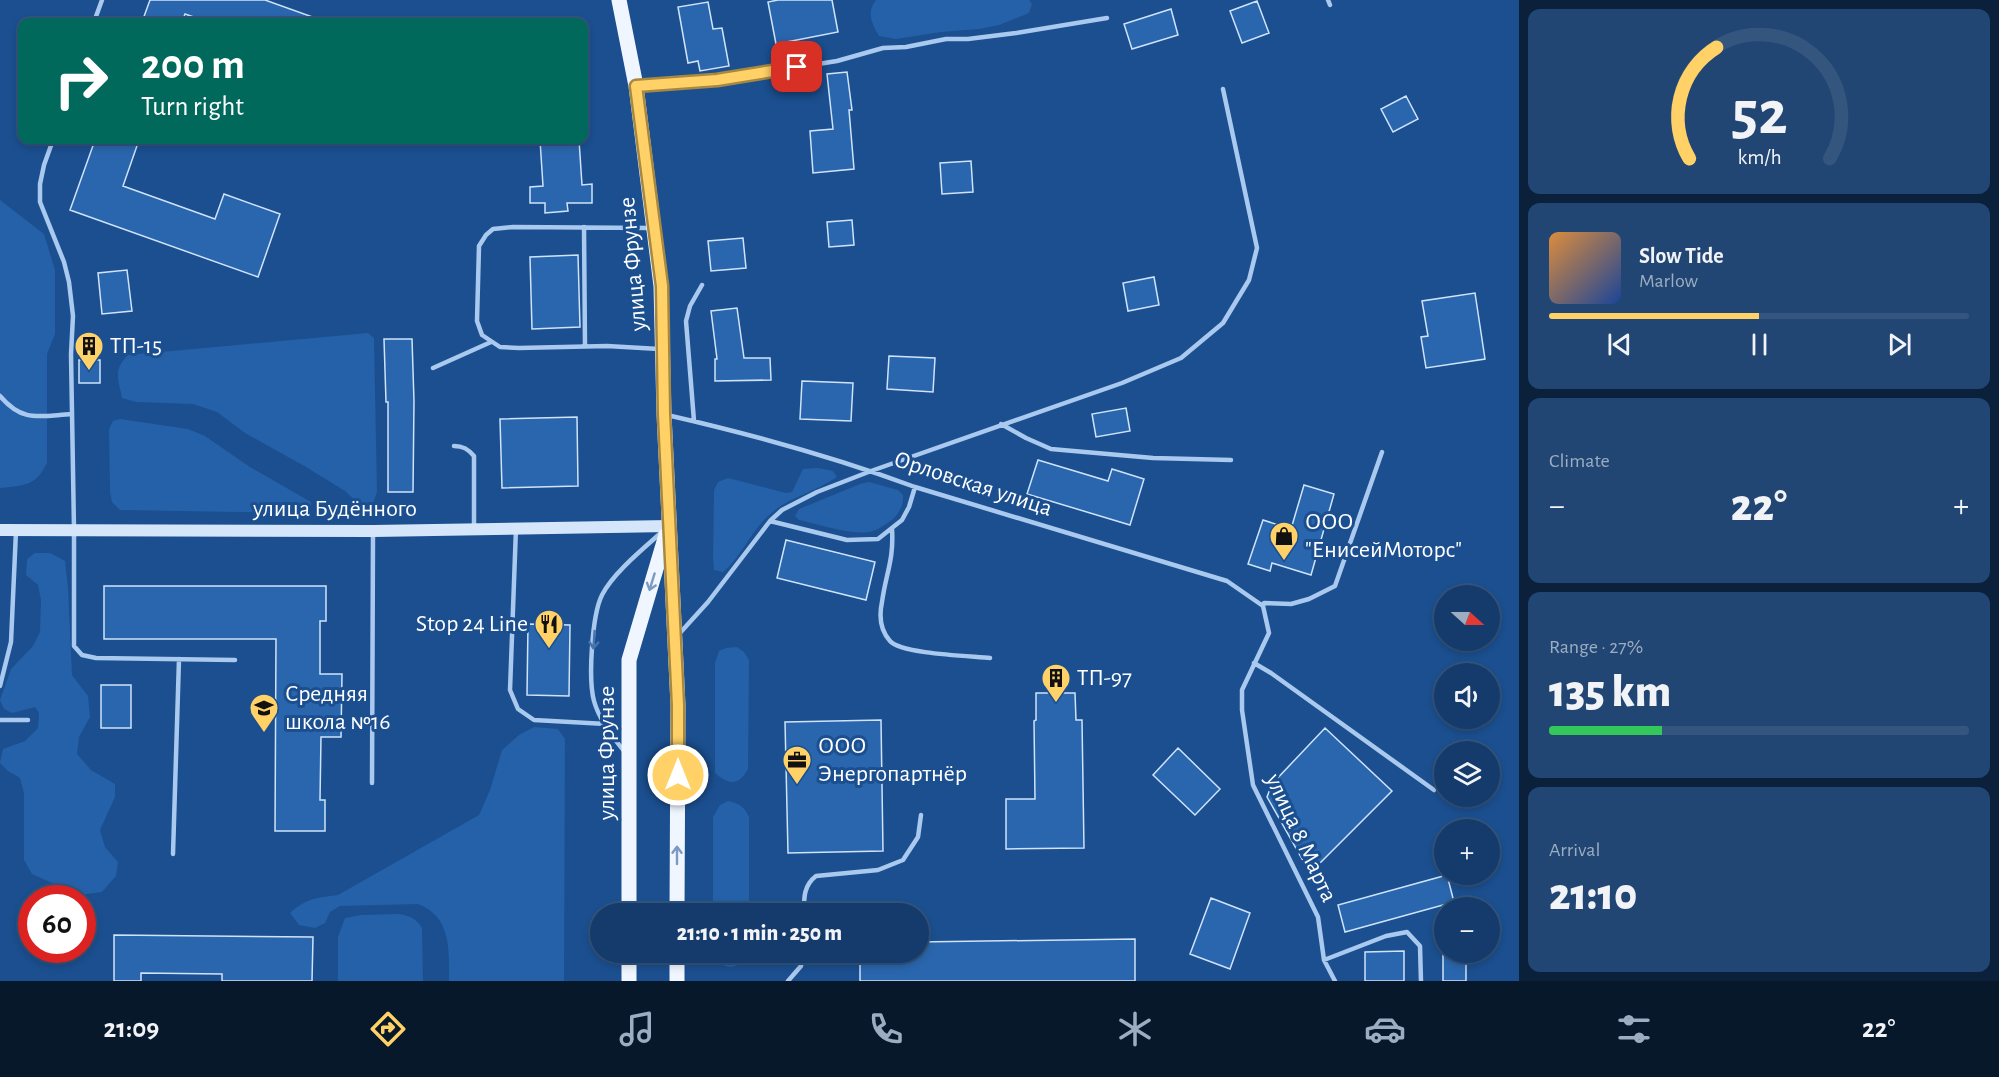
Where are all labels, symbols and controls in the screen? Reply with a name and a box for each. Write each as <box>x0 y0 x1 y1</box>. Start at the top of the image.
pin <box>771 41 822 92</box>
icon: right <box>42 42 120 120</box>
text: 200 m <box>141 44 245 86</box>
icon: arrive <box>780 50 813 83</box>
text: 52 <box>1731 83 1787 145</box>
text: Turn right <box>141 93 244 120</box>
text: km/h <box>1737 147 1781 168</box>
street label: улица Фрунзе <box>615 196 651 333</box>
text: Slow Tide <box>1639 245 1724 267</box>
text: Marlow <box>1639 271 1698 291</box>
icon: previous <box>1603 328 1636 361</box>
icon: pause <box>1743 328 1776 361</box>
icon: next <box>1883 328 1916 361</box>
building icon: ТП-15 <box>73 330 105 372</box>
place label: ТП-15 <box>110 334 162 358</box>
street label: Орловская улица <box>891 447 1055 521</box>
text: Climate <box>1549 451 1610 471</box>
text: 22° <box>1731 484 1787 529</box>
text: − <box>1549 490 1565 523</box>
text: + <box>1953 490 1969 523</box>
street label: улица Будённого <box>252 497 417 521</box>
place label: ООО "ЕнисейМоторс" <box>1305 510 1462 562</box>
shop icon: ООО "ЕнисейМоторс" <box>1268 520 1300 562</box>
one-way arrow <box>646 572 657 591</box>
north arrow <box>1434 585 1500 651</box>
map controls <box>1434 585 1500 963</box>
restaurant icon: Stop 24 Line <box>533 608 565 650</box>
place label: Stop 24 Line <box>416 612 528 636</box>
one-way arrow <box>588 629 599 649</box>
text: Range · 27% <box>1549 637 1643 657</box>
building icon: ТП-97 <box>1040 662 1072 704</box>
button: sound <box>1434 663 1500 729</box>
place label: ТП-97 <box>1077 666 1132 690</box>
text: 135 km <box>1549 670 1671 715</box>
place label: Средняя школа №16 <box>285 682 390 734</box>
street label: улица Фрунзе <box>595 686 619 821</box>
school or university icon: Средняя школа №16 <box>248 692 280 734</box>
place label: ООО Энергопартнёр <box>818 734 967 786</box>
button: layers <box>1434 741 1500 807</box>
position arrow <box>646 743 710 807</box>
office icon: ООО Энергопартнёр <box>781 744 813 786</box>
street label: улица 8 Марта <box>1260 769 1341 906</box>
button: + <box>1434 819 1500 885</box>
text: Arrival <box>1549 840 1600 860</box>
one-way arrow <box>672 846 683 866</box>
text: 21:10 <box>1549 873 1637 918</box>
speed limit sign: 60 <box>18 885 96 963</box>
button: − <box>1434 897 1500 963</box>
text: 21:10 · 1 min · 250 m <box>677 922 842 944</box>
icon: directions <box>367 1008 409 1050</box>
icon: music <box>616 1008 658 1050</box>
icon: phone <box>865 1008 907 1050</box>
icon: climate <box>1114 1008 1156 1050</box>
icon: car <box>1364 1008 1406 1050</box>
icon: filters <box>1613 1008 1655 1050</box>
text: 21:09 <box>104 1015 159 1042</box>
text: 22° <box>1862 1015 1895 1042</box>

